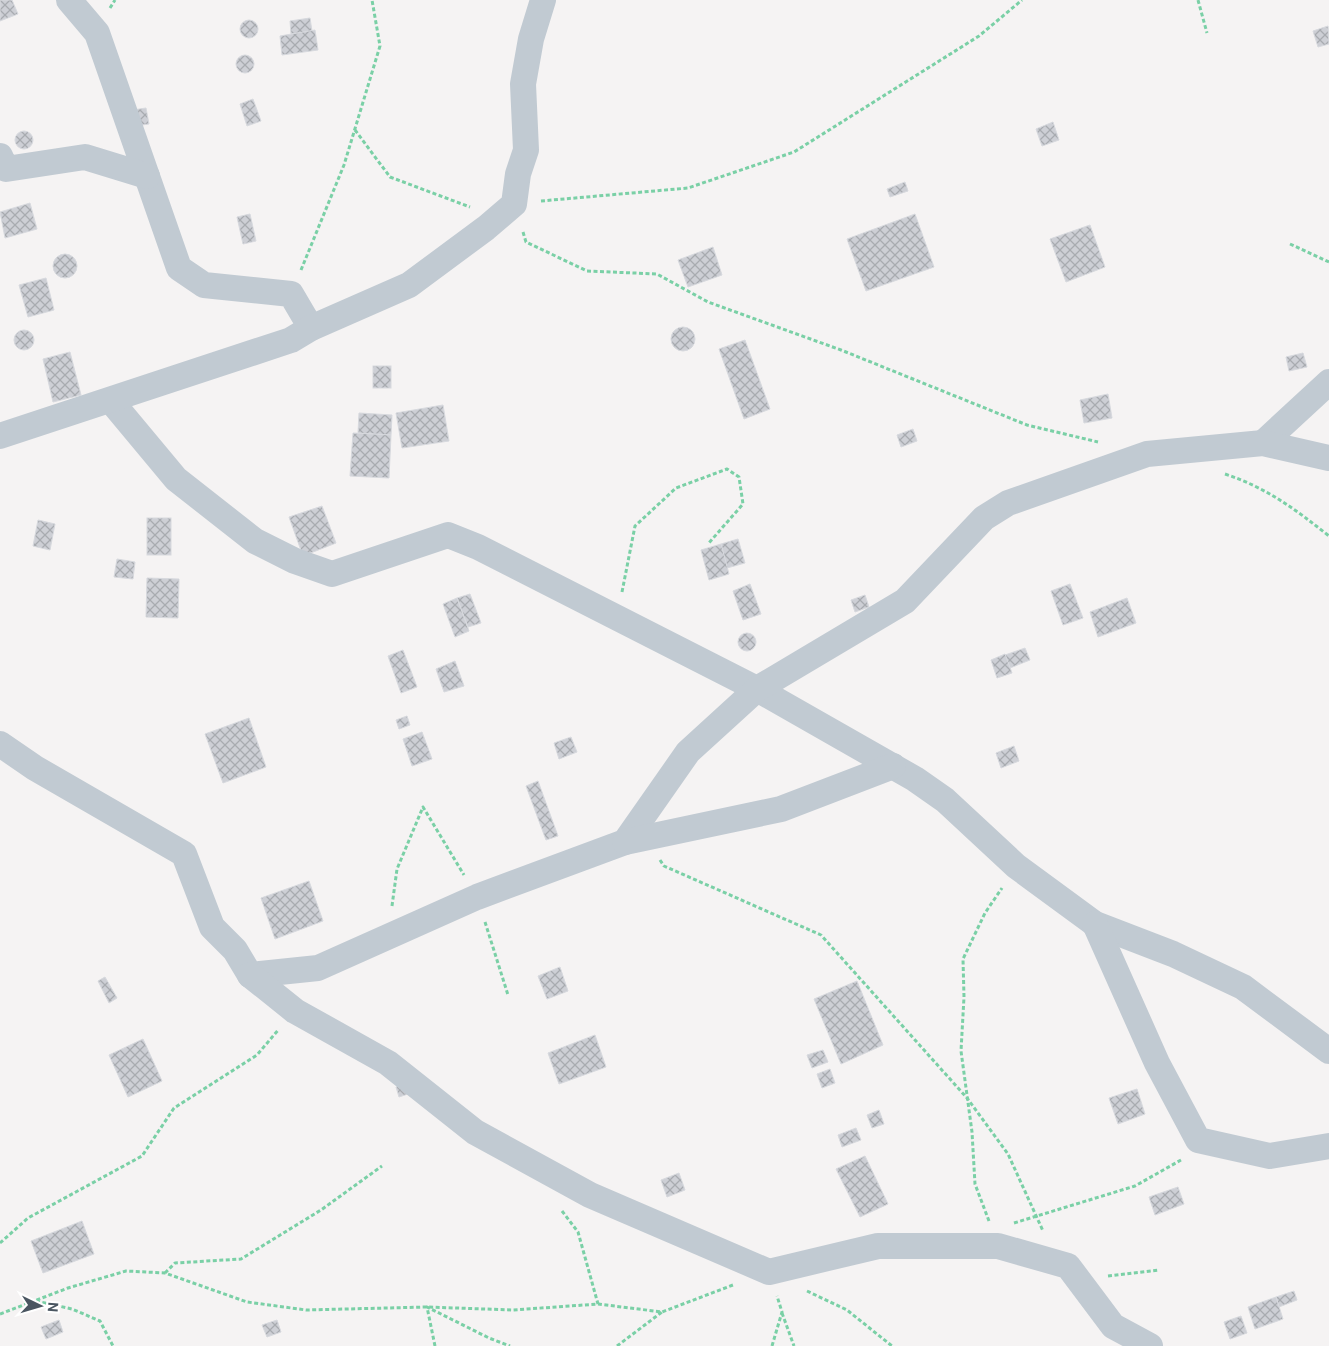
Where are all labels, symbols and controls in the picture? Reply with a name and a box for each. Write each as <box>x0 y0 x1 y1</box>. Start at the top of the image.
north arrow <box>15 1281 65 1331</box>
text: N <box>45 1302 61 1313</box>

